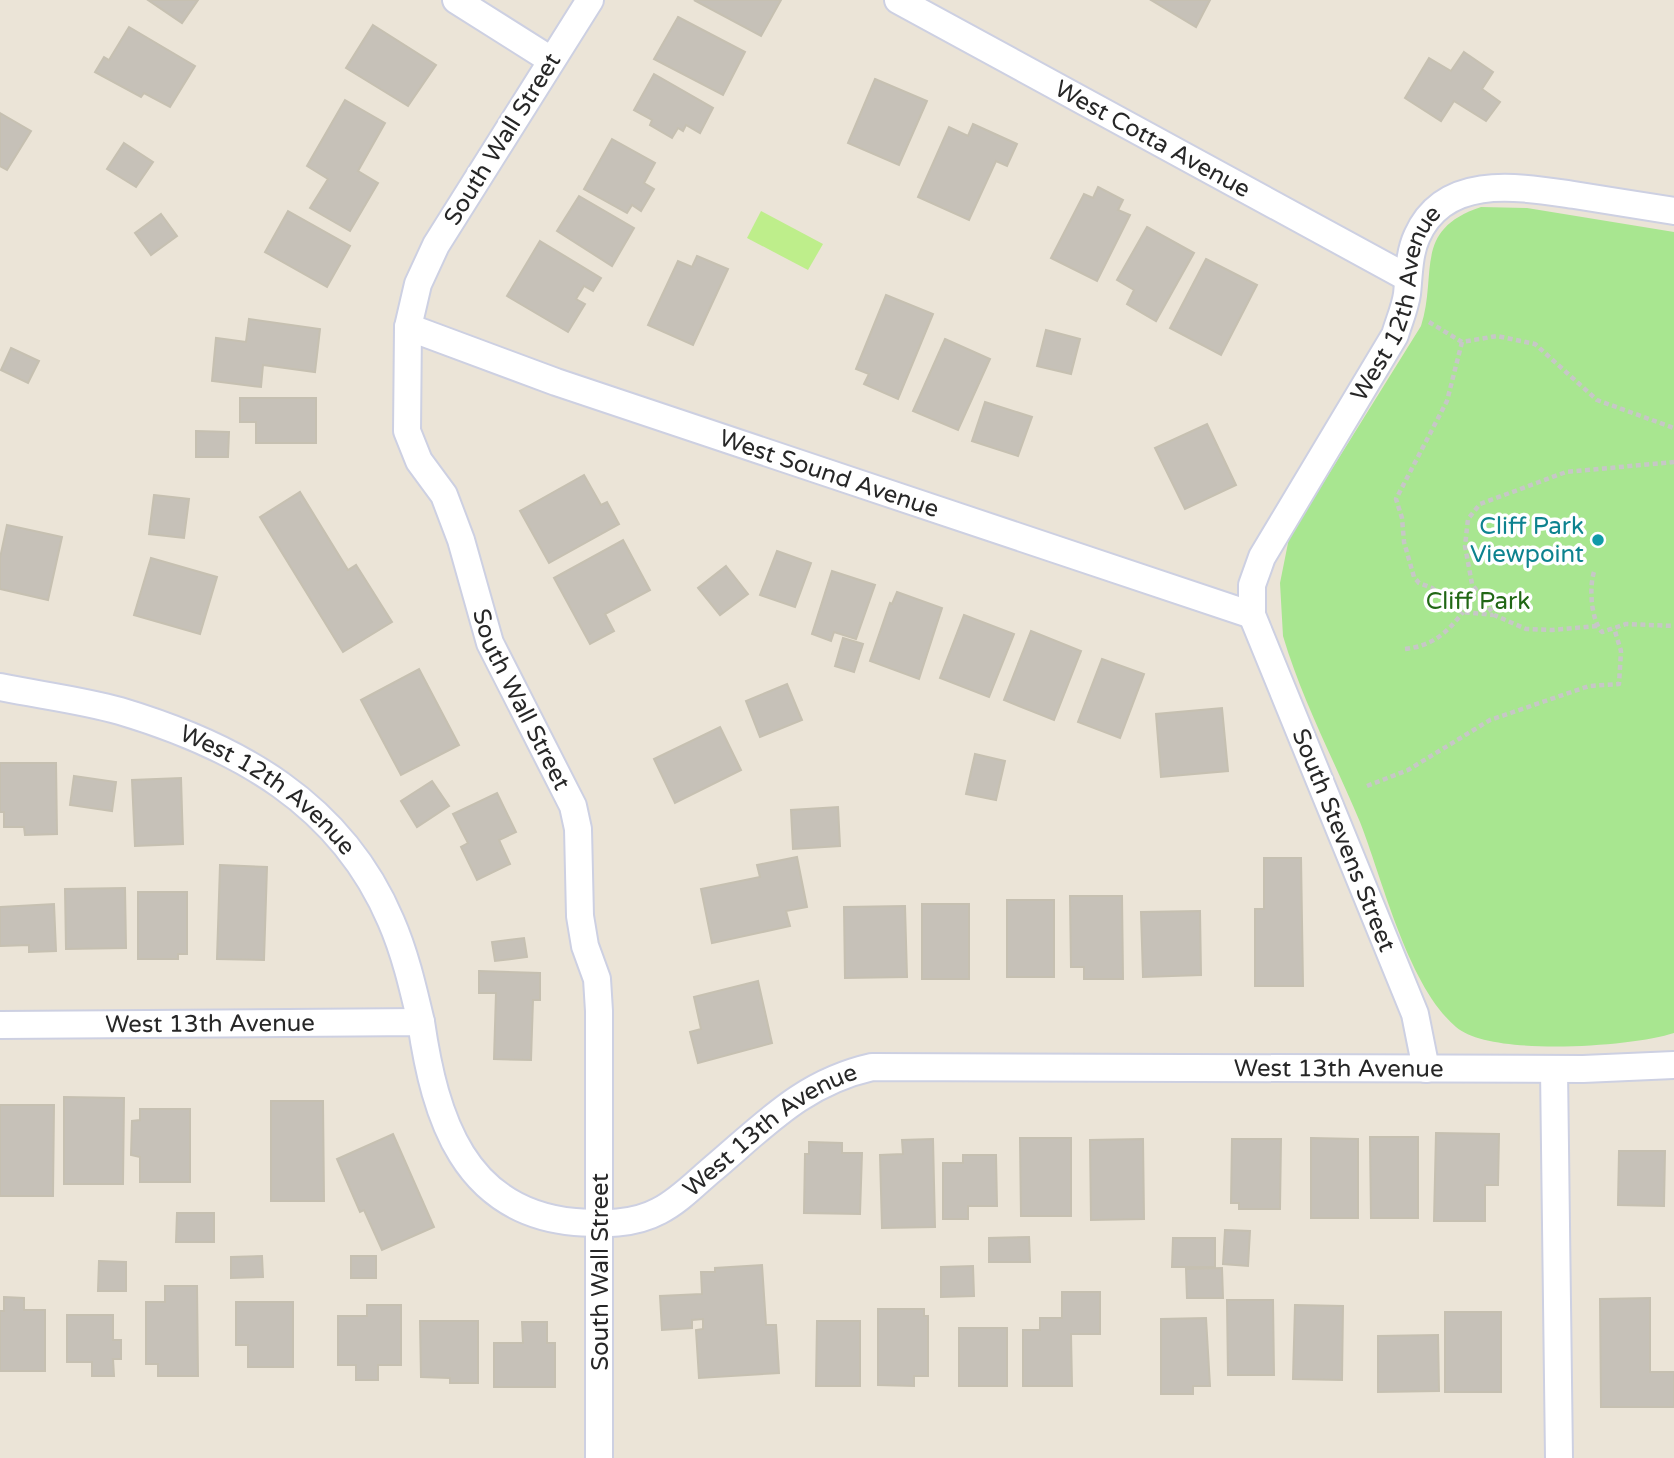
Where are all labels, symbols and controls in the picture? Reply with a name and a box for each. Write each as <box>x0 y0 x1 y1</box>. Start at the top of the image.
street label: South Wall Street <box>438 48 567 231</box>
street label: West Cotta Avenue <box>1050 74 1255 204</box>
street label: West 12th Avenue <box>1345 199 1447 407</box>
street label: West Sound Avenue <box>716 424 943 524</box>
place label: Cliff Park Viewpoint <box>1470 512 1584 569</box>
marker: Cliff Park Viewpoint <box>1590 532 1606 548</box>
park label: Cliff Park <box>1426 587 1530 616</box>
street label: South Wall Street <box>466 606 576 795</box>
street label: West 12th Avenue <box>175 719 361 861</box>
street label: South Stevens Street <box>1286 724 1402 956</box>
street label: West 13th Avenue <box>105 1009 315 1039</box>
street label: West 13th Avenue <box>1234 1054 1444 1084</box>
street label: West 13th Avenue <box>677 1058 861 1203</box>
street label: South Wall Street <box>586 1173 615 1371</box>

